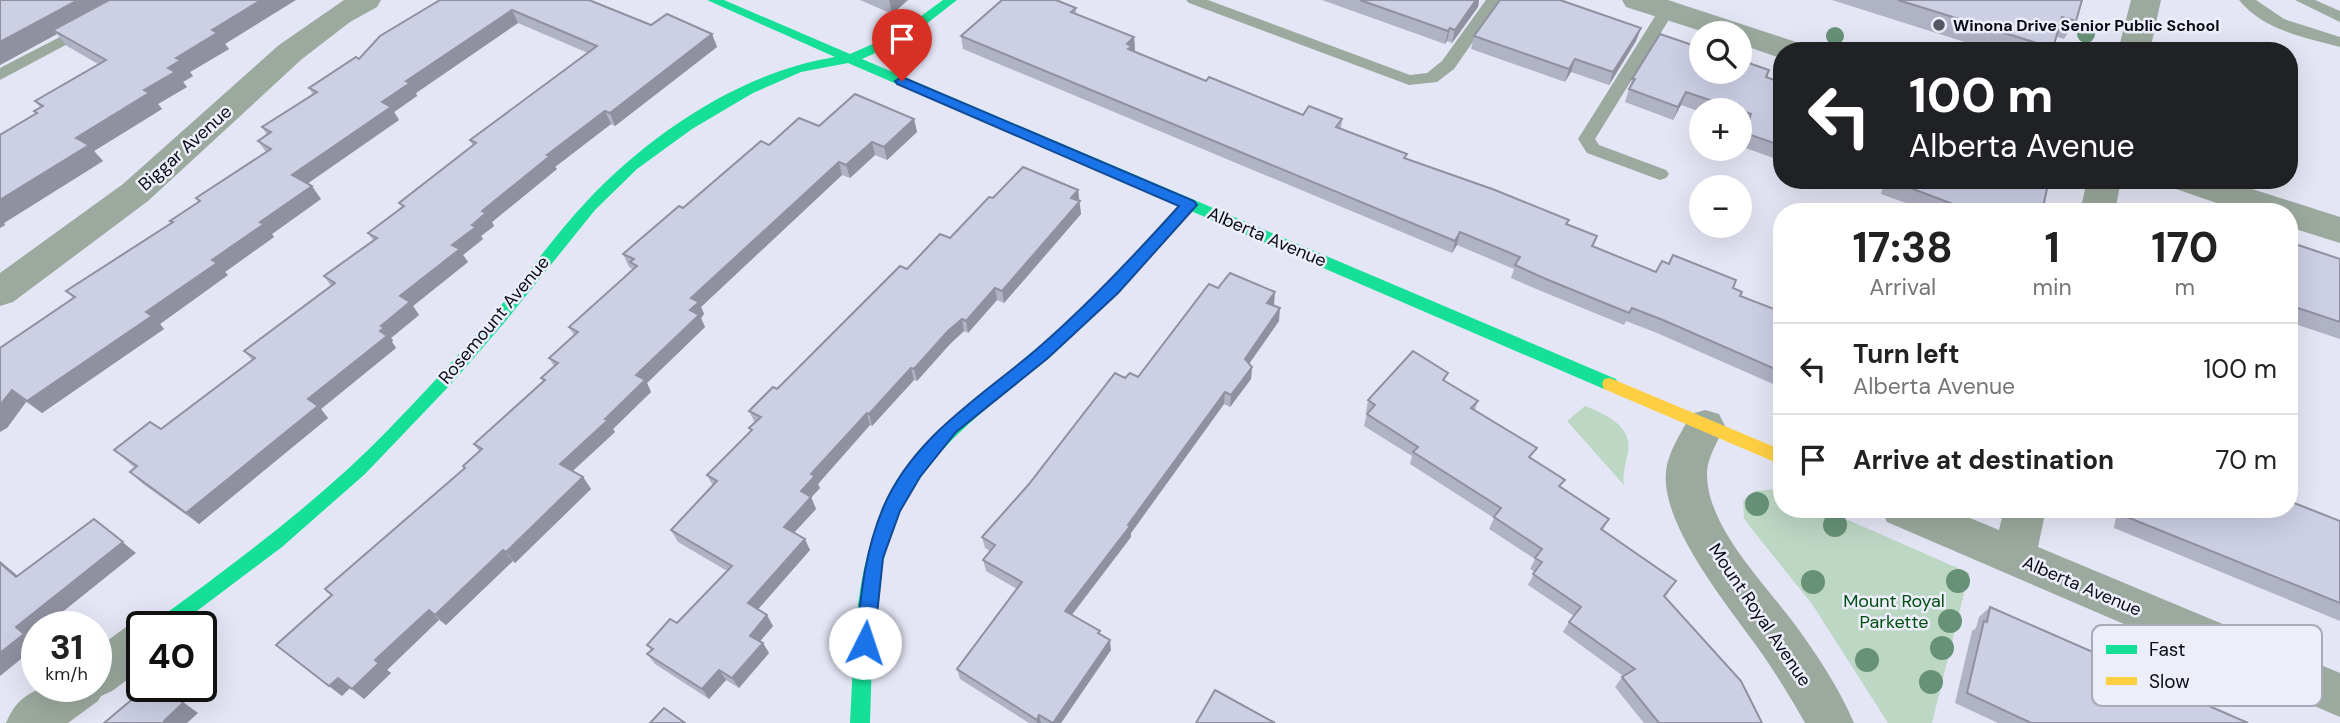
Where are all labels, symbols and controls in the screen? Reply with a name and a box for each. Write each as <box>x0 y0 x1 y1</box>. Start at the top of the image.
pin <box>872 9 932 81</box>
place label: Winona Drive Senior Public School <box>1953 15 2220 36</box>
marker: Winona Drive Senior Public School <box>1931 17 1947 33</box>
icon: arrive <box>883 20 921 58</box>
map controls <box>1689 21 1752 238</box>
button: search <box>1689 21 1752 84</box>
text: 100 m <box>1909 63 2053 127</box>
icon: left <box>1794 70 1885 161</box>
button: + <box>1689 98 1752 161</box>
street label: Biggar Avenue <box>133 100 237 196</box>
text: Alberta Avenue <box>1909 125 2135 167</box>
button: − <box>1689 175 1752 238</box>
street label: Alberta Avenue <box>1204 201 1330 273</box>
text: 17:38 <box>1853 220 1953 275</box>
text: 1 <box>2044 220 2060 275</box>
text: 170 <box>2151 220 2218 275</box>
street label: Rosemount Avenue <box>433 251 555 389</box>
text: Arrival <box>1869 272 1936 302</box>
text: min <box>2033 272 2072 302</box>
text: m <box>2175 272 2195 302</box>
text: Turn left <box>1853 337 1960 371</box>
icon: left <box>1794 350 1832 388</box>
text: 100 m <box>2203 352 2277 386</box>
text: Alberta Avenue <box>1853 371 2015 401</box>
icon: arrive <box>1794 441 1832 479</box>
text: Arrive at destination <box>1853 443 2114 477</box>
text: 70 m <box>2216 443 2277 477</box>
street label: Mount Royal Avenue <box>1703 539 1817 691</box>
street label: Alberta Avenue <box>2019 550 2145 622</box>
park label: Mount Royal Parkette <box>1843 589 1945 634</box>
position arrow <box>828 606 902 680</box>
speed limit sign: 40 <box>126 611 217 702</box>
text: 31 <box>50 624 83 670</box>
legend <box>2092 625 2322 706</box>
text: Fast <box>2149 637 2185 662</box>
text: km/h <box>45 662 88 686</box>
text: Slow <box>2149 669 2190 694</box>

